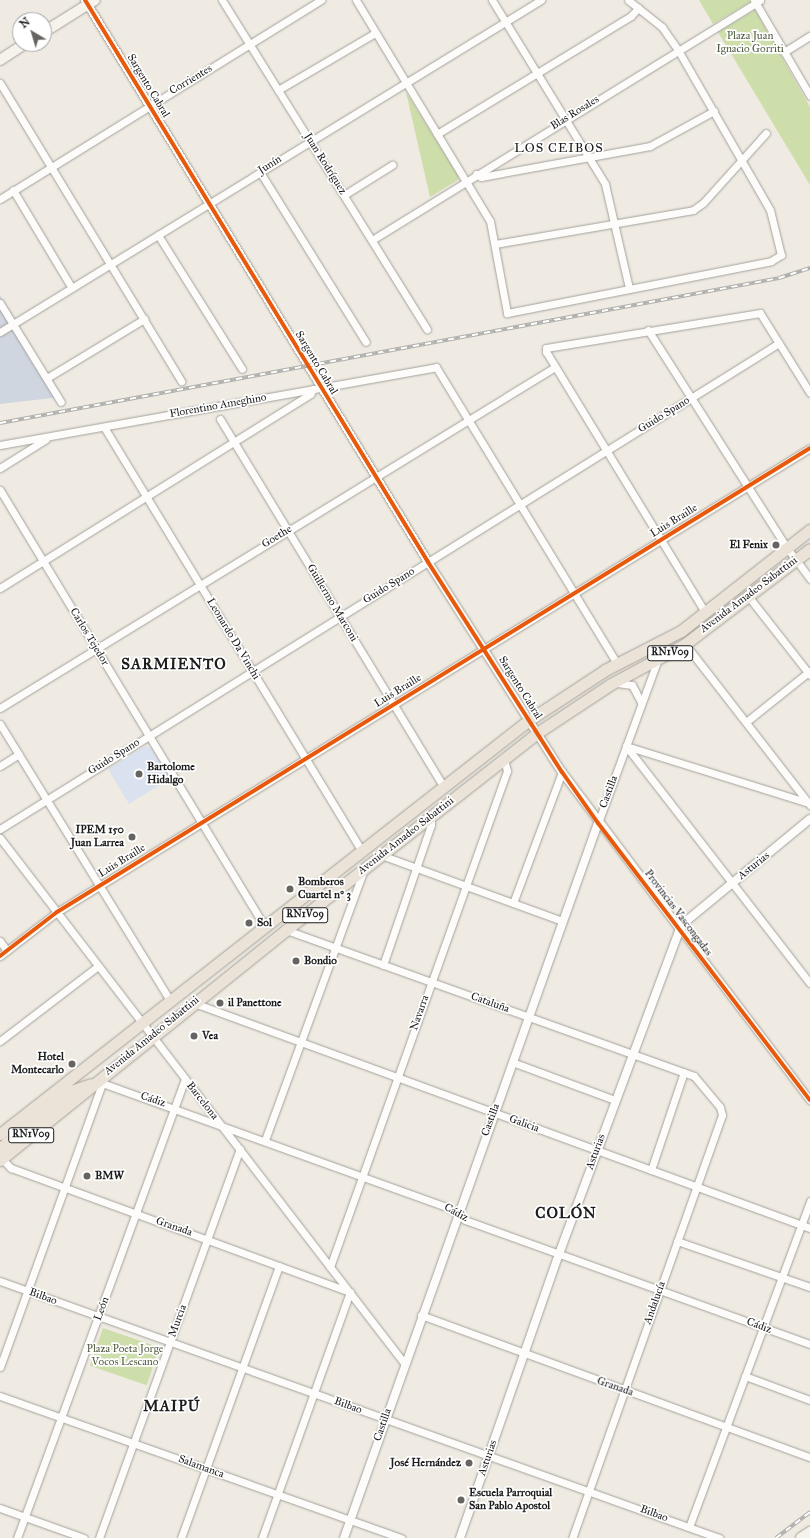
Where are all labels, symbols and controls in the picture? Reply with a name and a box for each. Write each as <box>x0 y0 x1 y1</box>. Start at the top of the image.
north arrow <box>12 12 52 52</box>
text: N <box>17 15 33 31</box>
park label: Plaza Juan Ignacio Gorriti <box>716 30 784 56</box>
street label: Sargento Cabral <box>124 52 172 120</box>
street label: Corrientes <box>167 62 215 98</box>
street label: Blas Rosales <box>548 93 602 133</box>
street label: Juan Rodríguez <box>301 131 349 197</box>
district label: LOS CEIBOS <box>514 140 604 156</box>
street label: Junín <box>256 153 284 177</box>
street label: Sargento Cabral <box>292 329 340 397</box>
street label: Florentino Ameghino <box>169 391 267 421</box>
street label: Guido Spano <box>636 394 692 436</box>
street label: Luis Braille <box>648 501 700 541</box>
street label: Goethe <box>260 523 294 551</box>
place label: El Fenix <box>729 538 768 552</box>
marker: El Fenix <box>771 540 781 550</box>
street label: Avenida Amadeo Sabattini <box>698 554 800 636</box>
street label: Guillermo Marconi <box>304 562 360 644</box>
street label: Guido Spano <box>361 565 417 607</box>
street label: Leonardo Da Vinchi <box>203 596 263 682</box>
street label: Carlos Tejedor <box>67 606 111 668</box>
road number: RN1V09 <box>647 645 693 661</box>
street label: Sargento Cabral <box>495 654 545 722</box>
district label: SARMIENTO <box>121 656 227 674</box>
street label: Luis Braille <box>372 671 424 711</box>
street label: Guido Spano <box>86 736 142 778</box>
place label: Bartolome Hidalgo <box>147 761 195 787</box>
marker: Bartolome Hidalgo <box>134 769 144 779</box>
street label: Castilla <box>597 774 621 810</box>
street label: Avenida Amadeo Sabattini <box>355 794 457 878</box>
place label: IPEM 150 Juan Larrea <box>71 824 124 850</box>
marker: IPEM 150 Juan Larrea <box>127 832 137 842</box>
street label: Luis Braille <box>96 841 148 881</box>
street label: Asturias <box>735 849 773 883</box>
street label: Provincias Vascongadas <box>641 867 715 959</box>
place label: Bomberos Cuartel nº 3 <box>298 876 351 902</box>
marker: Bomberos Cuartel nº 3 <box>285 884 295 894</box>
road number: RN1V09 <box>282 907 328 923</box>
place label: Sol <box>257 916 272 930</box>
marker: Sol <box>244 918 254 928</box>
place label: Bondio <box>304 954 337 968</box>
marker: Bondio <box>291 956 301 966</box>
street label: Cataluña <box>469 990 511 1016</box>
street label: Avenida Amadeo Sabattini <box>102 994 202 1078</box>
street label: Navarra <box>408 994 432 1032</box>
place label: il Panettone <box>228 996 282 1010</box>
marker: il Panettone <box>215 998 225 1008</box>
place label: Vea <box>202 1029 218 1043</box>
marker: Vea <box>189 1031 199 1041</box>
place label: Hotel Montecarlo <box>11 1051 64 1077</box>
marker: Hotel Montecarlo <box>67 1059 77 1069</box>
street label: Barcelona <box>183 1079 221 1123</box>
street label: Cádiz <box>139 1090 167 1110</box>
street label: Castilla <box>479 1102 503 1138</box>
street label: Galicia <box>507 1113 541 1135</box>
road number: RN1V09 <box>8 1127 54 1143</box>
street label: Asturias <box>583 1132 609 1172</box>
place label: BMW <box>95 1169 124 1183</box>
marker: BMW <box>82 1171 92 1181</box>
street label: Cádiz <box>442 1201 470 1225</box>
district label: COLÓN <box>535 1205 597 1223</box>
street label: Granada <box>154 1215 194 1239</box>
street label: Andalucía <box>641 1280 669 1326</box>
street label: Bilbao <box>27 1286 59 1308</box>
street label: León <box>92 1295 112 1323</box>
street label: Murcia <box>166 1303 190 1339</box>
street label: Cádiz <box>745 1315 773 1337</box>
park label: Plaza Poeta Jorge Vocos Lescano <box>87 1343 163 1369</box>
street label: Granada <box>595 1375 635 1399</box>
street label: Bilbao <box>332 1395 364 1417</box>
district label: MAIPÚ <box>143 1398 201 1416</box>
street label: Castilla <box>371 1407 395 1443</box>
street label: Asturias <box>476 1438 500 1478</box>
street label: Salamanca <box>176 1453 226 1481</box>
place label: José Hernández <box>390 1456 461 1470</box>
marker: José Hernández <box>464 1458 474 1468</box>
place label: Escuela Parroquial San Pablo Apostol <box>469 1487 552 1513</box>
marker: Escuela Parroquial San Pablo Apostol <box>456 1495 466 1505</box>
street label: Bilbao <box>638 1503 670 1525</box>

